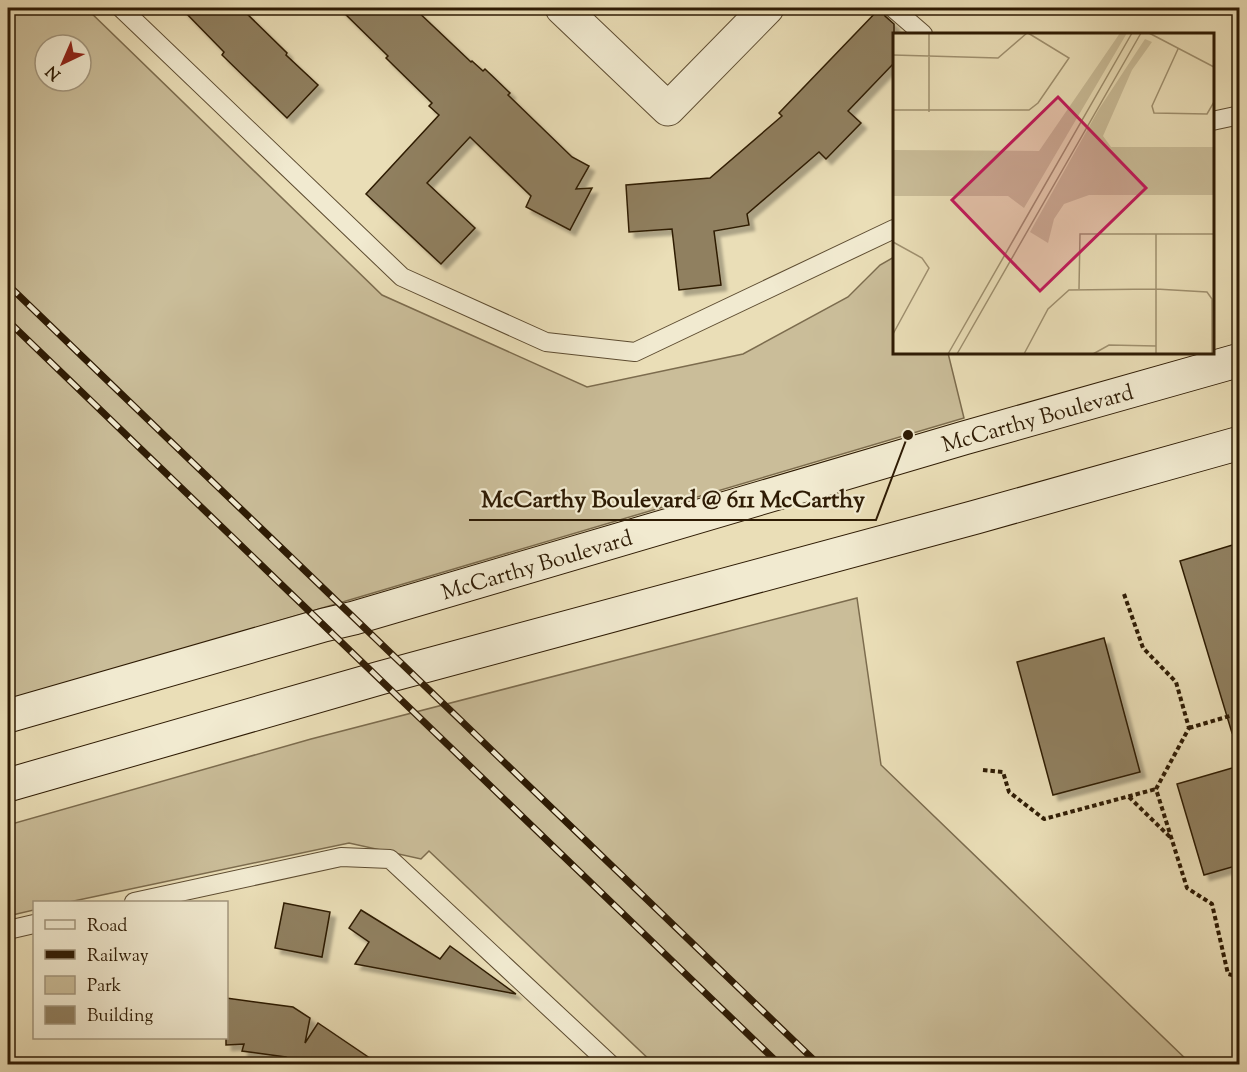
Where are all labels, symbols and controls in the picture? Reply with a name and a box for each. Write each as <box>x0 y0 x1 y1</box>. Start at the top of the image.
north arrow <box>33 33 93 93</box>
inset map <box>893 33 1214 354</box>
text: N <box>42 59 67 85</box>
street label: McCarthy Boulevard <box>939 378 1138 463</box>
callout: McCarthy Boulevard @ 611 McCarthy <box>469 478 876 520</box>
text: McCarthy Boulevard @ 611 McCarthy <box>481 484 865 518</box>
street label: McCarthy Boulevard <box>438 524 637 610</box>
legend <box>33 901 228 1039</box>
text: Road <box>87 914 127 940</box>
text: Railway <box>87 944 149 970</box>
text: Park <box>87 974 122 1000</box>
text: Building <box>87 1004 153 1030</box>

